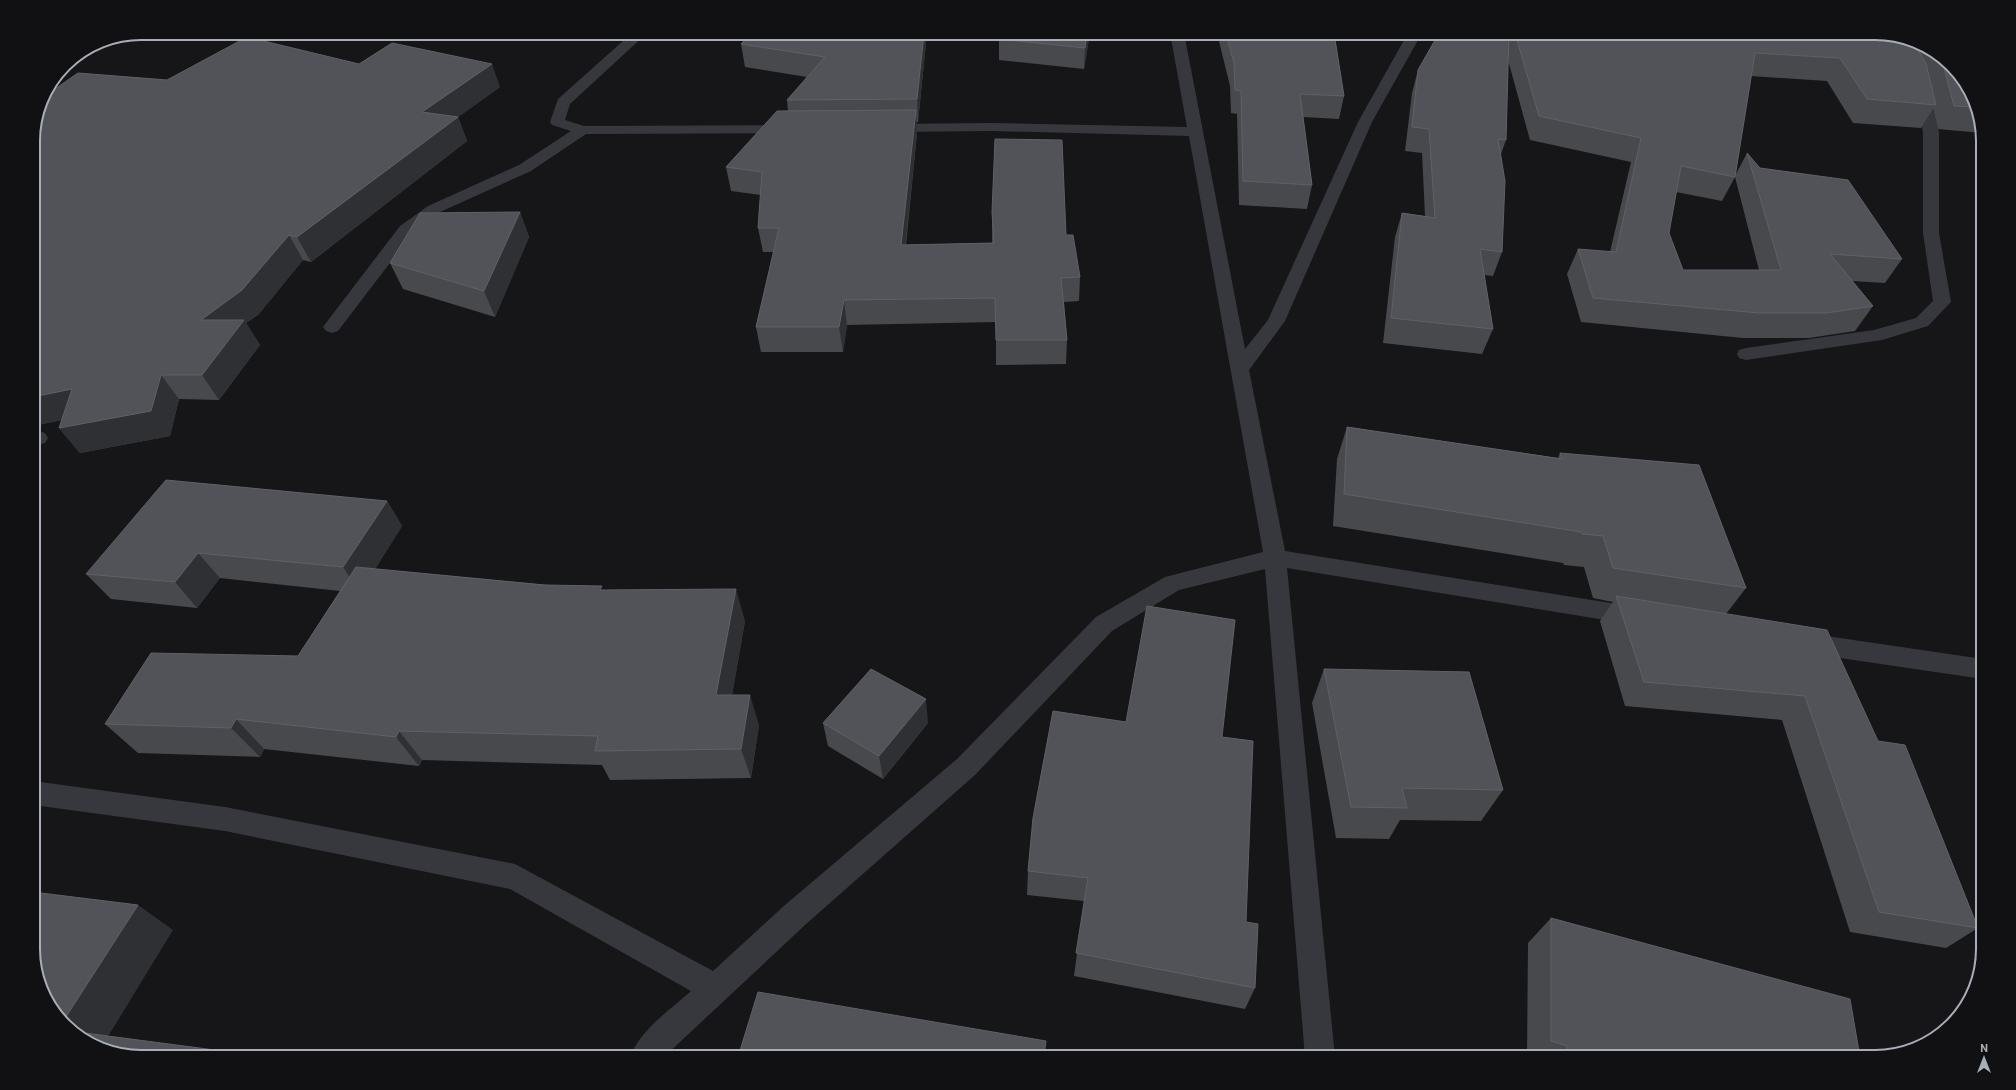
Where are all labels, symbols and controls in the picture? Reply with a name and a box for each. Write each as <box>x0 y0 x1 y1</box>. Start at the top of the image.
north arrow <box>1964 1038 2004 1078</box>
text: N <box>1980 1042 1988 1055</box>

